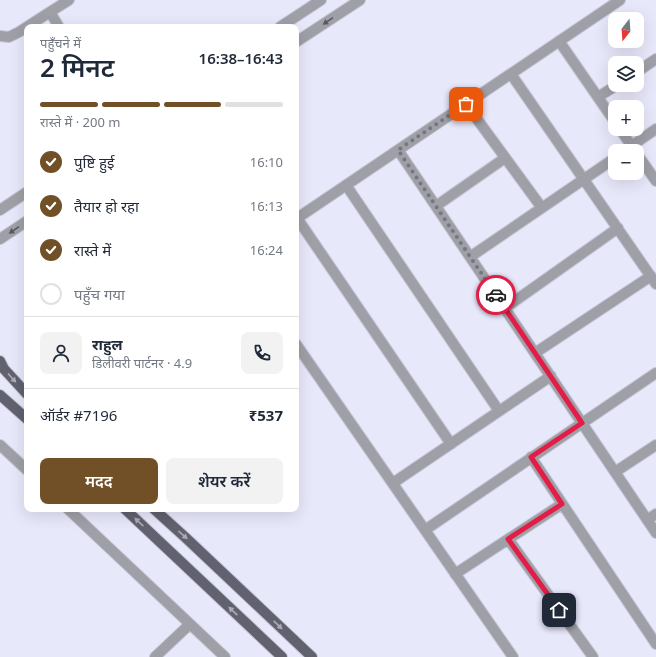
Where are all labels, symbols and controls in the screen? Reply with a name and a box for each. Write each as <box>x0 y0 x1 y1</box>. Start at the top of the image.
north arrow <box>608 12 644 48</box>
map controls <box>608 12 644 180</box>
one-way arrow <box>323 17 333 25</box>
text: पहुँचने में <box>40 34 81 52</box>
text: 16:38–16:43 <box>199 48 283 68</box>
text: 2 मिनट <box>40 49 114 85</box>
button: layers <box>608 56 644 92</box>
pin <box>449 87 483 121</box>
icon: bag <box>455 93 477 115</box>
button: + <box>608 100 644 136</box>
text: रास्ते में · 200 m <box>40 113 120 131</box>
button: − <box>608 144 644 180</box>
icon: check <box>40 151 62 173</box>
text: पुष्टि हुई <box>74 152 114 172</box>
text: 16:10 <box>250 153 283 171</box>
icon: check <box>40 195 62 217</box>
text: तैयार हो रहा <box>74 196 139 216</box>
text: 16:13 <box>250 197 283 215</box>
one-way arrow <box>8 226 19 234</box>
icon: check <box>40 239 62 261</box>
text: रास्ते में <box>74 240 111 260</box>
text: 16:24 <box>250 241 283 259</box>
courier <box>476 275 516 315</box>
text: पहुँच गया <box>74 284 125 304</box>
icon: car <box>485 284 507 306</box>
button: person <box>40 332 82 374</box>
button: phone <box>241 332 283 374</box>
text: राहुल <box>92 334 123 354</box>
text: डिलीवरी पार्टनर · 4.9 <box>92 354 192 372</box>
one-way arrow <box>7 374 16 383</box>
text: ऑर्डर #7196 <box>40 405 117 425</box>
text: ₹537 <box>249 405 283 425</box>
button: मदद <box>40 458 158 504</box>
button: शेयर करें <box>166 458 283 504</box>
one-way arrow <box>134 517 144 526</box>
one-way arrow <box>178 530 188 540</box>
pin <box>542 593 576 627</box>
icon: home <box>548 599 570 621</box>
one-way arrow <box>228 606 238 616</box>
one-way arrow <box>272 620 283 629</box>

